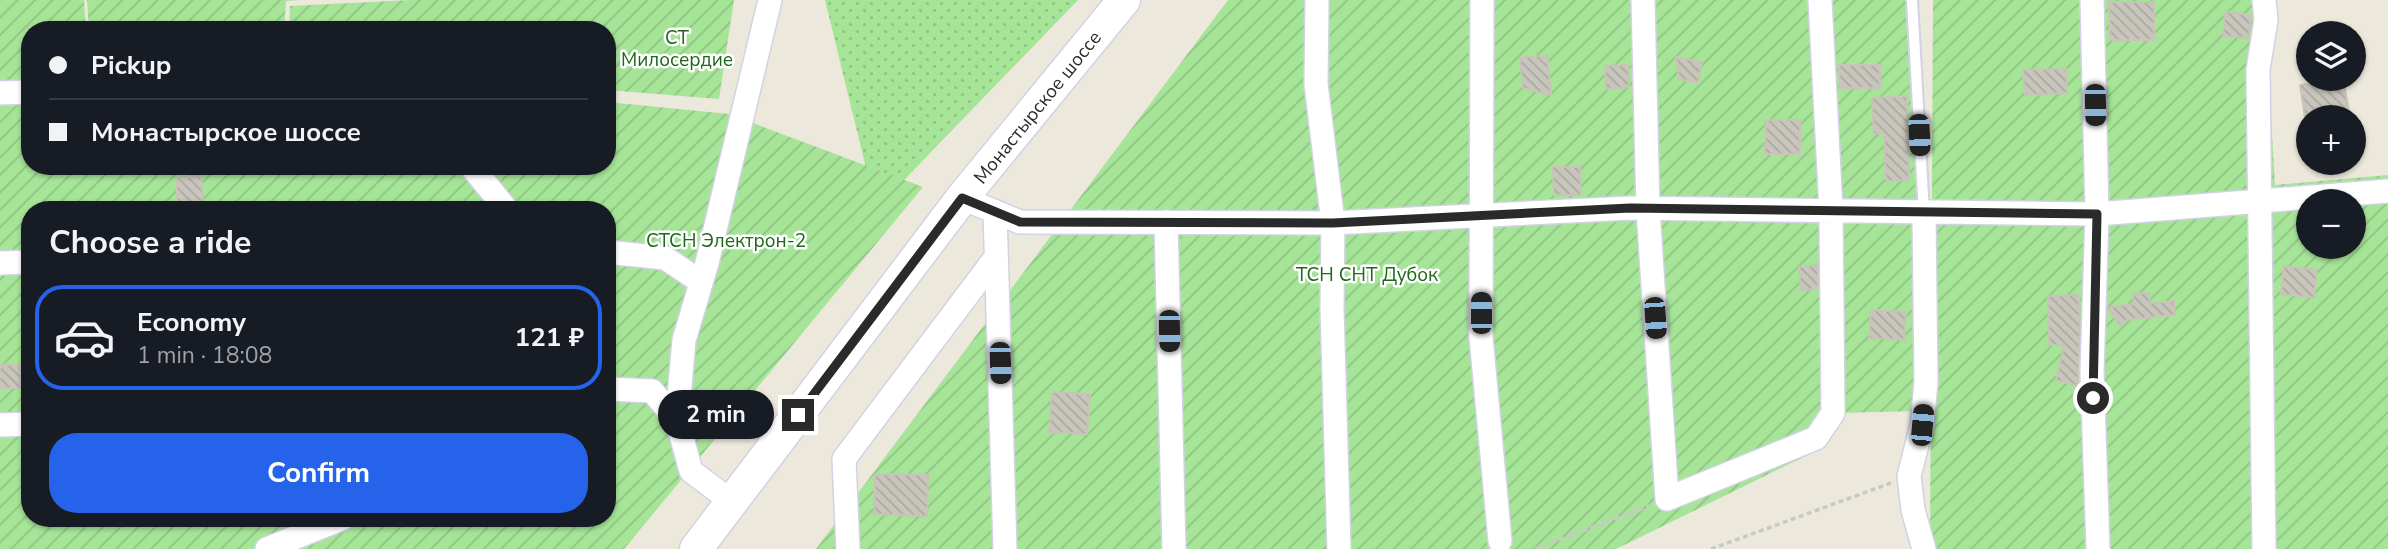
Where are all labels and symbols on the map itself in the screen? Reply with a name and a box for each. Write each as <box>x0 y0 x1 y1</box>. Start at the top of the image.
park label: СТ Милосердие <box>621 25 733 73</box>
street label: Монастырское шоссе <box>968 26 1108 190</box>
car <box>2085 84 2106 126</box>
car <box>1908 113 1931 157</box>
park label: СТСН Электрон-2 <box>646 228 806 254</box>
park label: ТСН СНТ Дубок <box>1296 262 1438 288</box>
car <box>1471 292 1492 334</box>
car <box>1644 296 1667 340</box>
car <box>1159 310 1180 352</box>
car <box>989 342 1012 384</box>
route start <box>2077 382 2109 414</box>
callout: 2 min <box>658 390 774 440</box>
route end <box>782 399 814 431</box>
car <box>1910 403 1935 447</box>

